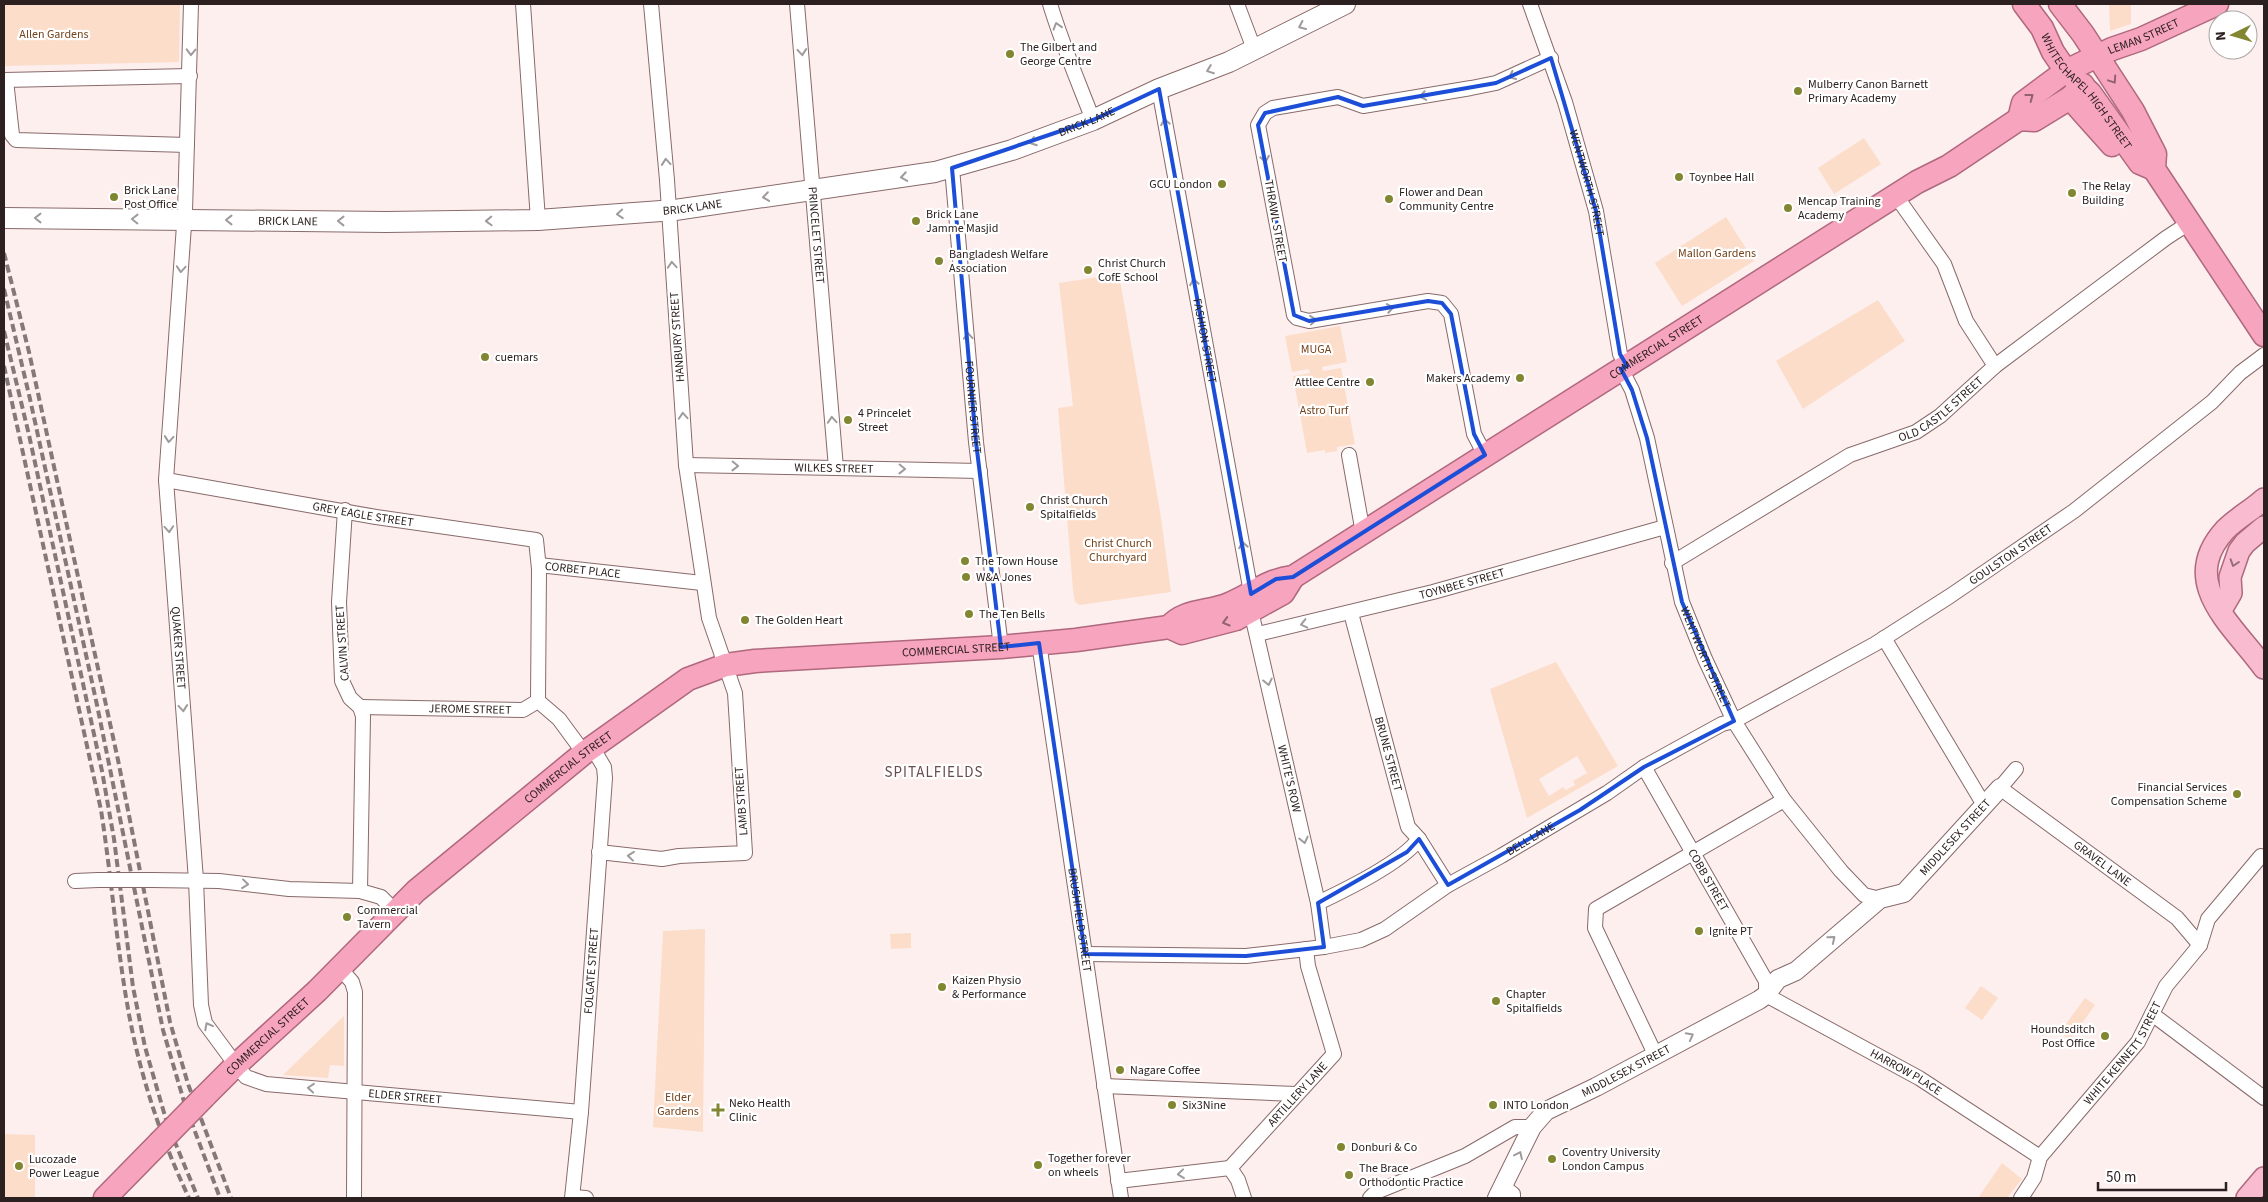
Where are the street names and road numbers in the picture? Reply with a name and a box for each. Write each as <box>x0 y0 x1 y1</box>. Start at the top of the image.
street label: LEMAN STREET <box>2105 14 2183 59</box>
street label: WHITECHAPEL HIGH STREET <box>2037 31 2136 154</box>
street label: BRICK LANE <box>1056 103 1118 141</box>
street label: WENTWORTH STREET <box>1564 128 1608 238</box>
street label: THRAWL STREET <box>1260 178 1291 264</box>
street label: PRINCELET STREET <box>803 186 829 285</box>
street label: BRICK LANE <box>662 195 723 220</box>
street label: BRICK LANE <box>258 213 318 230</box>
street label: HANBURY STREET <box>666 291 689 383</box>
street label: FASHION STREET <box>1188 297 1221 385</box>
street label: COMMERCIAL STREET <box>1606 311 1707 384</box>
street label: FOURNIER STREET <box>960 360 985 455</box>
street label: OLD CASTLE STREET <box>1896 372 1987 447</box>
street label: WILKES STREET <box>794 459 874 478</box>
street label: GREY EAGLE STREET <box>311 498 415 531</box>
street label: GOULSTON STREET <box>1966 520 2056 589</box>
street label: CORBET PLACE <box>544 558 621 583</box>
street label: TOYNBEE STREET <box>1418 564 1507 604</box>
street label: CALVIN STREET <box>331 604 354 682</box>
street label: WENTWORTH STREET <box>1676 604 1735 712</box>
street label: QUAKER STREET <box>167 606 190 690</box>
street label: COMMERCIAL STREET <box>902 638 1012 662</box>
street label: JEROME STREET <box>428 700 512 719</box>
street label: BRUNE STREET <box>1370 715 1406 794</box>
street label: COMMERCIAL STREET <box>521 727 617 808</box>
street label: WHITE'S ROW <box>1273 743 1305 815</box>
street label: LAMB STREET <box>731 765 752 836</box>
street label: MIDDLESEX STREET <box>1916 795 1995 880</box>
street label: BELL LANE <box>1503 818 1558 860</box>
street label: GRAVEL LANE <box>2070 837 2135 891</box>
street label: COBB STREET <box>1683 846 1733 915</box>
street label: BRUSHFIELD STREET <box>1063 867 1096 974</box>
street label: FOLGATE STREET <box>580 927 603 1015</box>
street label: COMMERCIAL STREET <box>222 993 314 1079</box>
street label: WHITE KENNETT STREET <box>2080 998 2166 1109</box>
street label: MIDDLESEX STREET <box>1579 1040 1674 1102</box>
street label: HARROW PLACE <box>1867 1045 1945 1100</box>
street label: ARTILLERY LANE <box>1264 1058 1332 1131</box>
street label: ELDER STREET <box>368 1085 443 1109</box>

